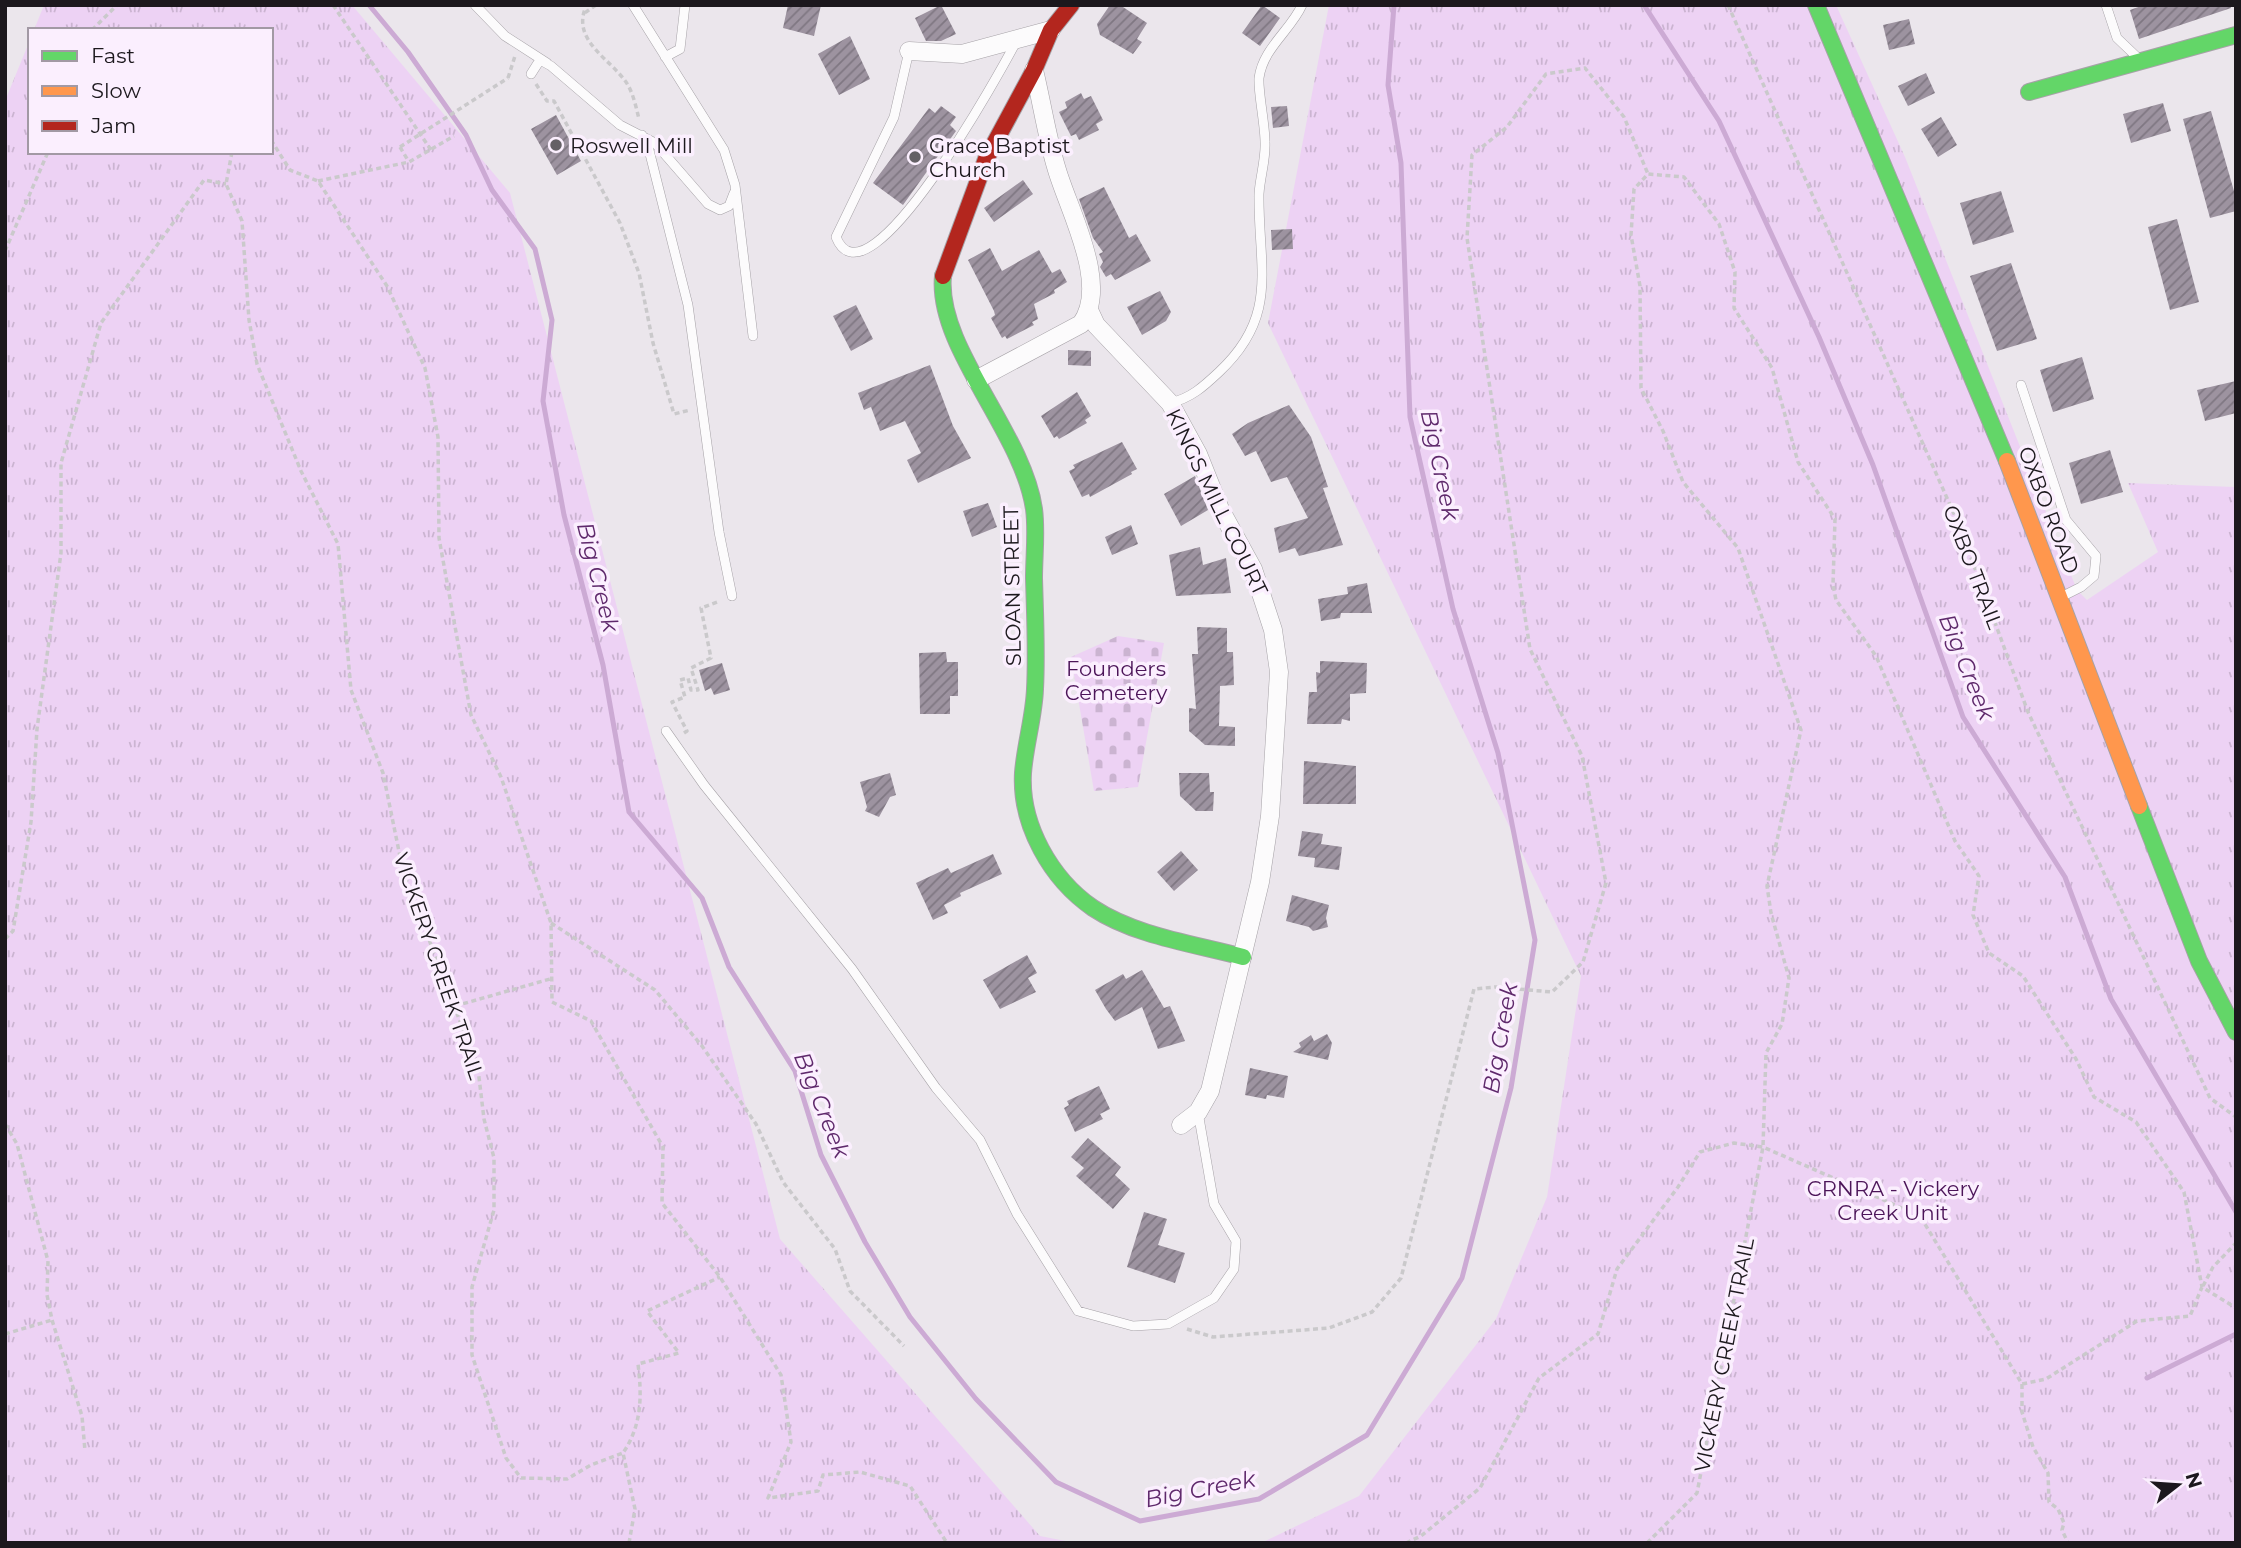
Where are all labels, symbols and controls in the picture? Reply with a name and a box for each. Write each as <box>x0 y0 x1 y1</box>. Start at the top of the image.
legend <box>28 28 273 154</box>
text: Fast <box>91 43 135 68</box>
text: Slow <box>91 78 141 103</box>
text: Jam <box>90 113 136 138</box>
place label: Roswell Mill <box>570 133 693 158</box>
place label: Grace Baptist Church <box>929 133 1070 182</box>
marker: Roswell Mill <box>548 137 564 153</box>
marker: Grace Baptist Church <box>907 149 923 165</box>
street label: KINGS MILL COURT <box>1161 404 1273 600</box>
water label: Big Creek <box>1415 407 1466 524</box>
street label: OXBO ROAD <box>2013 443 2085 577</box>
street label: OXBO TRAIL <box>1938 502 2008 633</box>
street label: SLOAN STREET <box>998 506 1026 666</box>
water label: Big Creek <box>571 519 625 636</box>
water label: Big Creek <box>1933 610 2001 726</box>
park label: Founders Cemetery <box>1065 656 1168 705</box>
street label: VICKERY CREEK TRAIL <box>388 849 490 1083</box>
water label: Big Creek <box>1476 979 1524 1096</box>
water label: Big Creek <box>788 1048 856 1164</box>
park label: CRNRA - Vickery Creek Unit <box>1807 1176 1980 1225</box>
street label: VICKERY CREEK TRAIL <box>1689 1235 1759 1474</box>
north arrow <box>2143 1450 2213 1520</box>
water label: Big Creek <box>1142 1464 1259 1513</box>
text: N <box>2181 1469 2207 1491</box>

